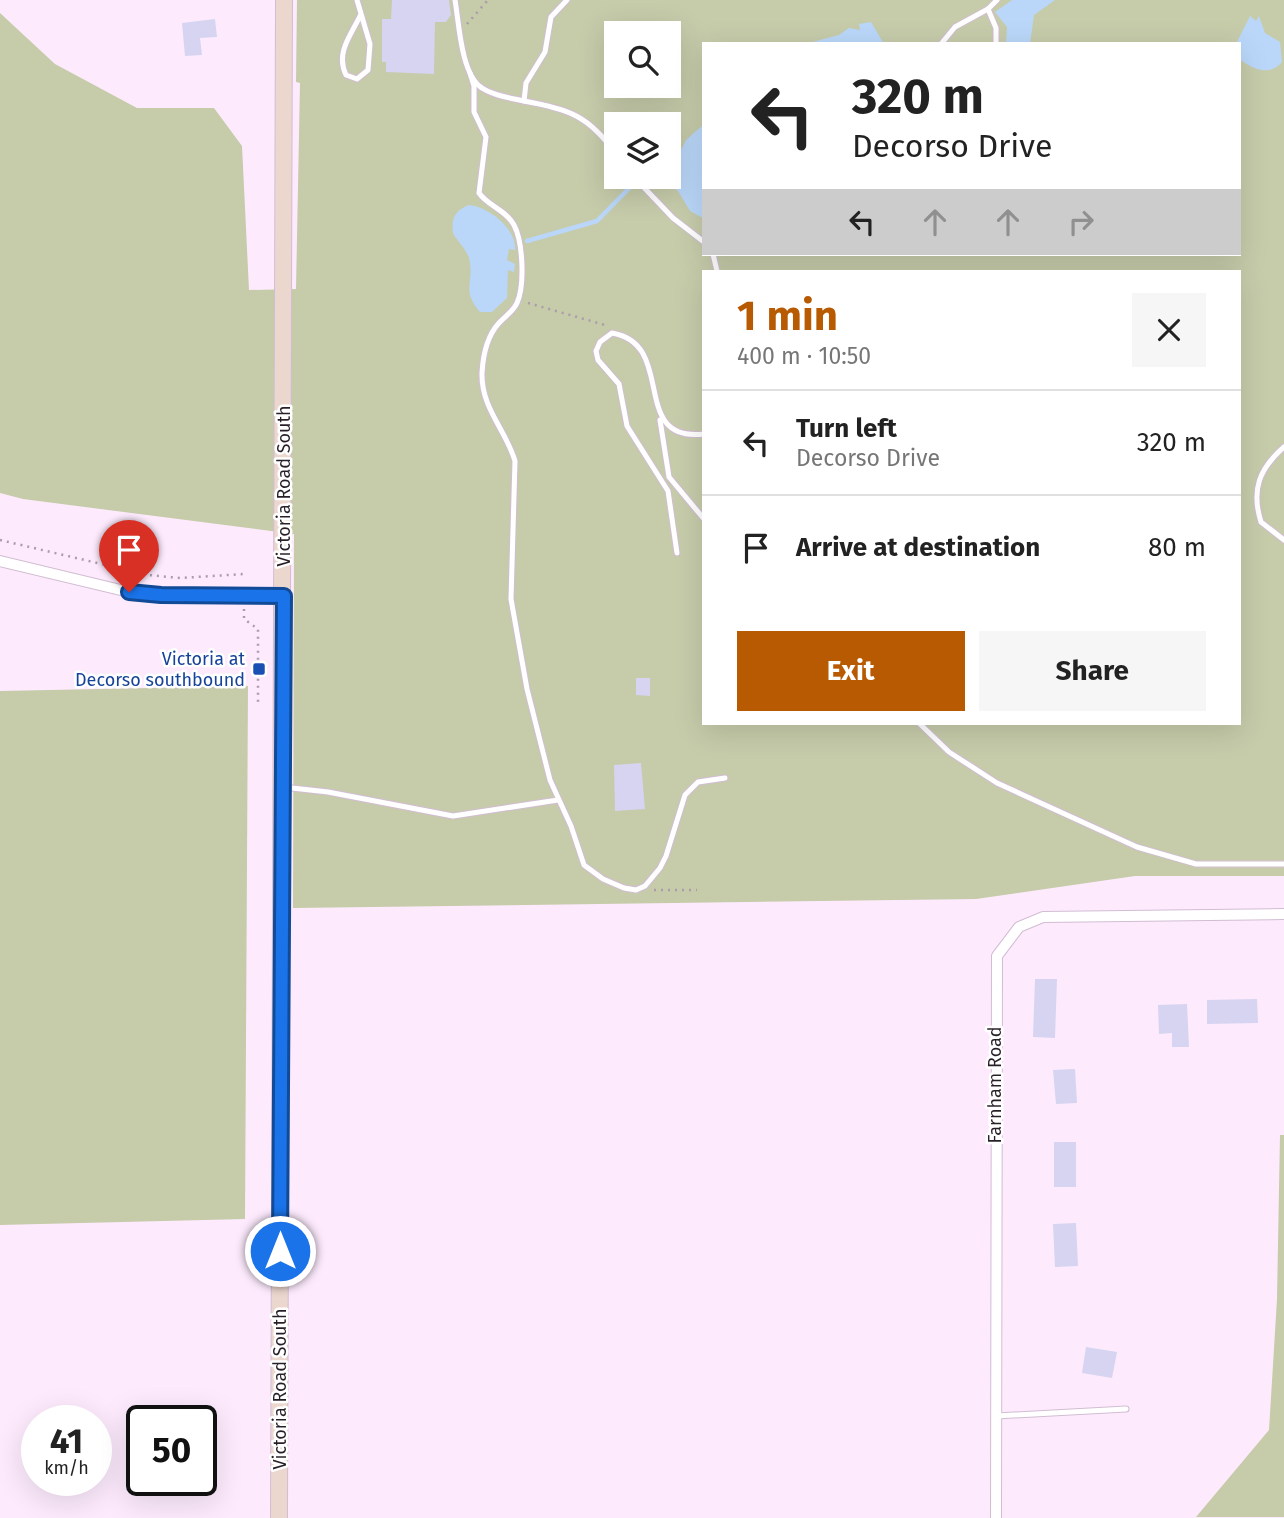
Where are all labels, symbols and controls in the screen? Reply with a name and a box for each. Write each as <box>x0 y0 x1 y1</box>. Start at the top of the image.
map controls <box>604 21 681 189</box>
button: search <box>604 21 681 98</box>
text: 320 m <box>852 67 984 126</box>
icon: left <box>737 70 828 161</box>
button: layers <box>604 112 681 189</box>
text: Decorso Drive <box>852 127 1052 165</box>
icon: left <box>843 203 881 241</box>
icon: ahead <box>916 203 954 241</box>
icon: ahead <box>989 203 1027 241</box>
icon: right <box>1062 203 1100 241</box>
text: 1 min <box>737 291 838 341</box>
button: close <box>1132 293 1206 367</box>
text: 400 m · 10:50 <box>737 342 871 370</box>
street label: Victoria Road South <box>273 405 295 567</box>
text: Turn left <box>796 413 897 444</box>
icon: left <box>737 424 775 462</box>
text: 320 m <box>1137 427 1206 458</box>
text: Decorso Drive <box>796 444 940 472</box>
pin <box>99 520 159 592</box>
icon: arrive <box>737 529 775 567</box>
icon: arrive <box>110 531 148 569</box>
text: Arrive at destination <box>796 532 1040 563</box>
text: 80 m <box>1148 532 1206 563</box>
button: Exit <box>737 631 965 711</box>
button: Share <box>979 631 1206 711</box>
place label: Victoria at Decorso southbound <box>75 648 245 691</box>
marker: Victoria at Decorso southbound <box>251 661 267 677</box>
street label: Farnham Road <box>984 1026 1006 1144</box>
position arrow <box>243 1214 317 1288</box>
street label: Victoria Road South <box>269 1308 291 1470</box>
speed limit sign: 50 <box>126 1405 217 1496</box>
text: 41 <box>50 1420 83 1462</box>
text: km/h <box>44 1457 89 1479</box>

